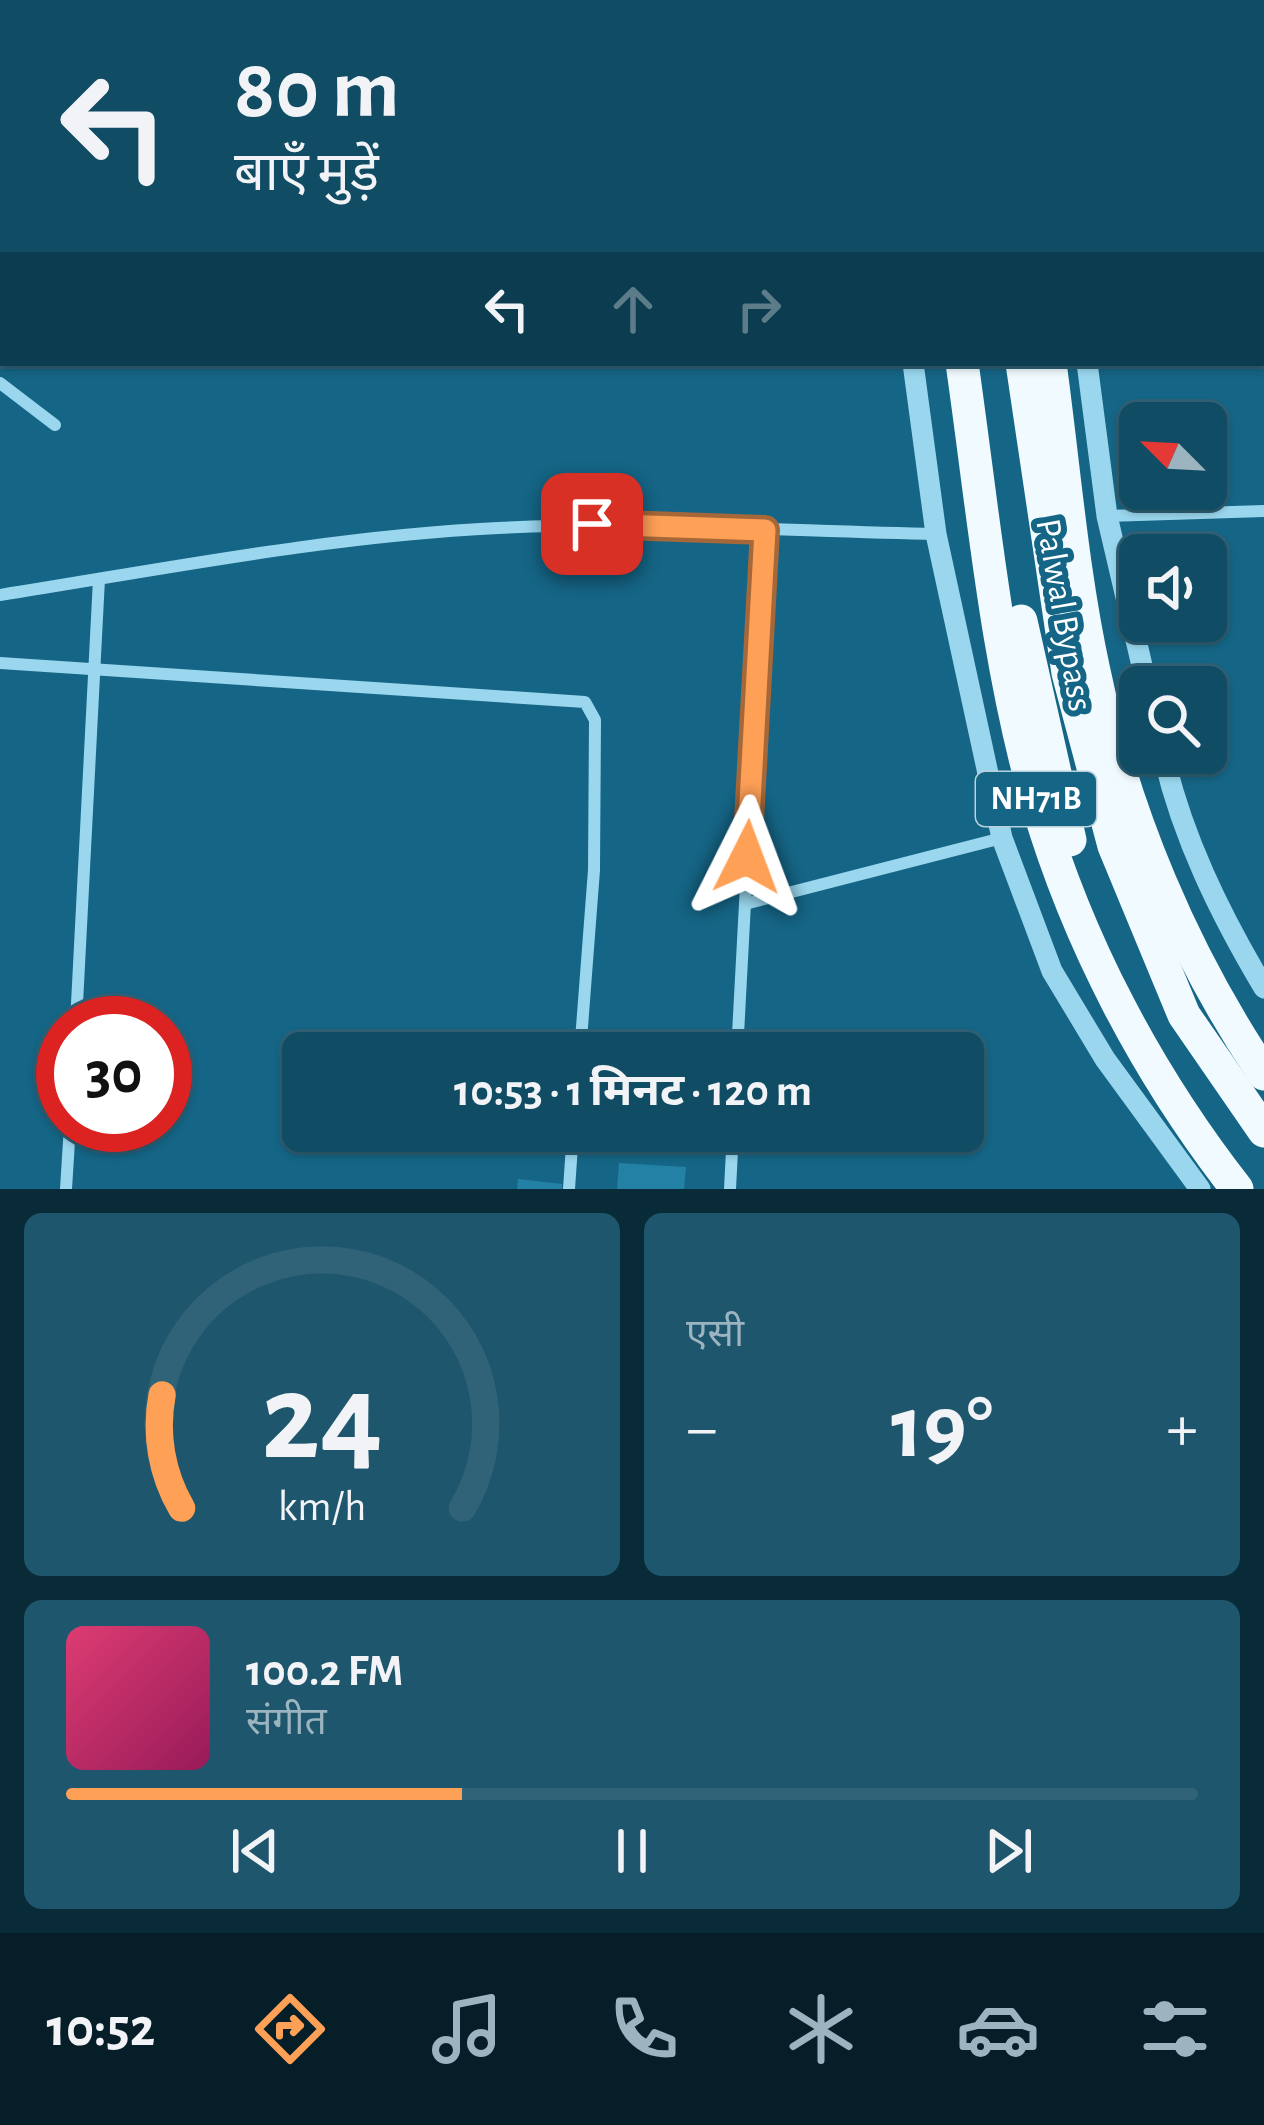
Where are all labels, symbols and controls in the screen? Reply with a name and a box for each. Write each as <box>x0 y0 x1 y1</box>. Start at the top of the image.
icon: left <box>36 48 192 204</box>
text: 80 m <box>234 49 400 133</box>
text: बाएँ मुड़ें <box>234 147 379 201</box>
icon: left <box>474 276 540 342</box>
icon: ahead <box>600 276 666 342</box>
icon: right <box>726 276 792 342</box>
north arrow <box>1119 402 1227 510</box>
map controls <box>1119 402 1227 774</box>
pin <box>541 473 643 575</box>
icon: arrive <box>559 491 625 557</box>
street label: Palwal Bypass <box>1029 516 1099 714</box>
button: sound <box>1119 534 1227 642</box>
button: search <box>1119 666 1227 774</box>
road number: NH71B <box>976 772 1096 826</box>
position arrow <box>684 794 810 920</box>
speed limit sign: 30 <box>36 996 192 1152</box>
text: 10:53 · 1 मिनट · 120 m <box>454 1069 812 1114</box>
text: एसी <box>686 1315 744 1354</box>
text: 24 <box>261 1357 383 1482</box>
text: 19° <box>891 1384 993 1474</box>
text: − <box>686 1396 718 1462</box>
text: + <box>1166 1396 1198 1462</box>
text: km/h <box>278 1485 366 1528</box>
text: 100.2 FM <box>246 1649 403 1694</box>
text: संगीत <box>246 1703 327 1742</box>
icon: previous <box>222 1818 288 1884</box>
icon: pause <box>599 1818 665 1884</box>
icon: next <box>976 1818 1042 1884</box>
icon: directions <box>248 1987 332 2071</box>
icon: music <box>425 1987 509 2071</box>
icon: phone <box>602 1987 686 2071</box>
icon: climate <box>779 1987 863 2071</box>
icon: car <box>956 1987 1040 2071</box>
icon: filters <box>1133 1987 1217 2071</box>
text: 10:52 <box>47 2002 155 2056</box>

